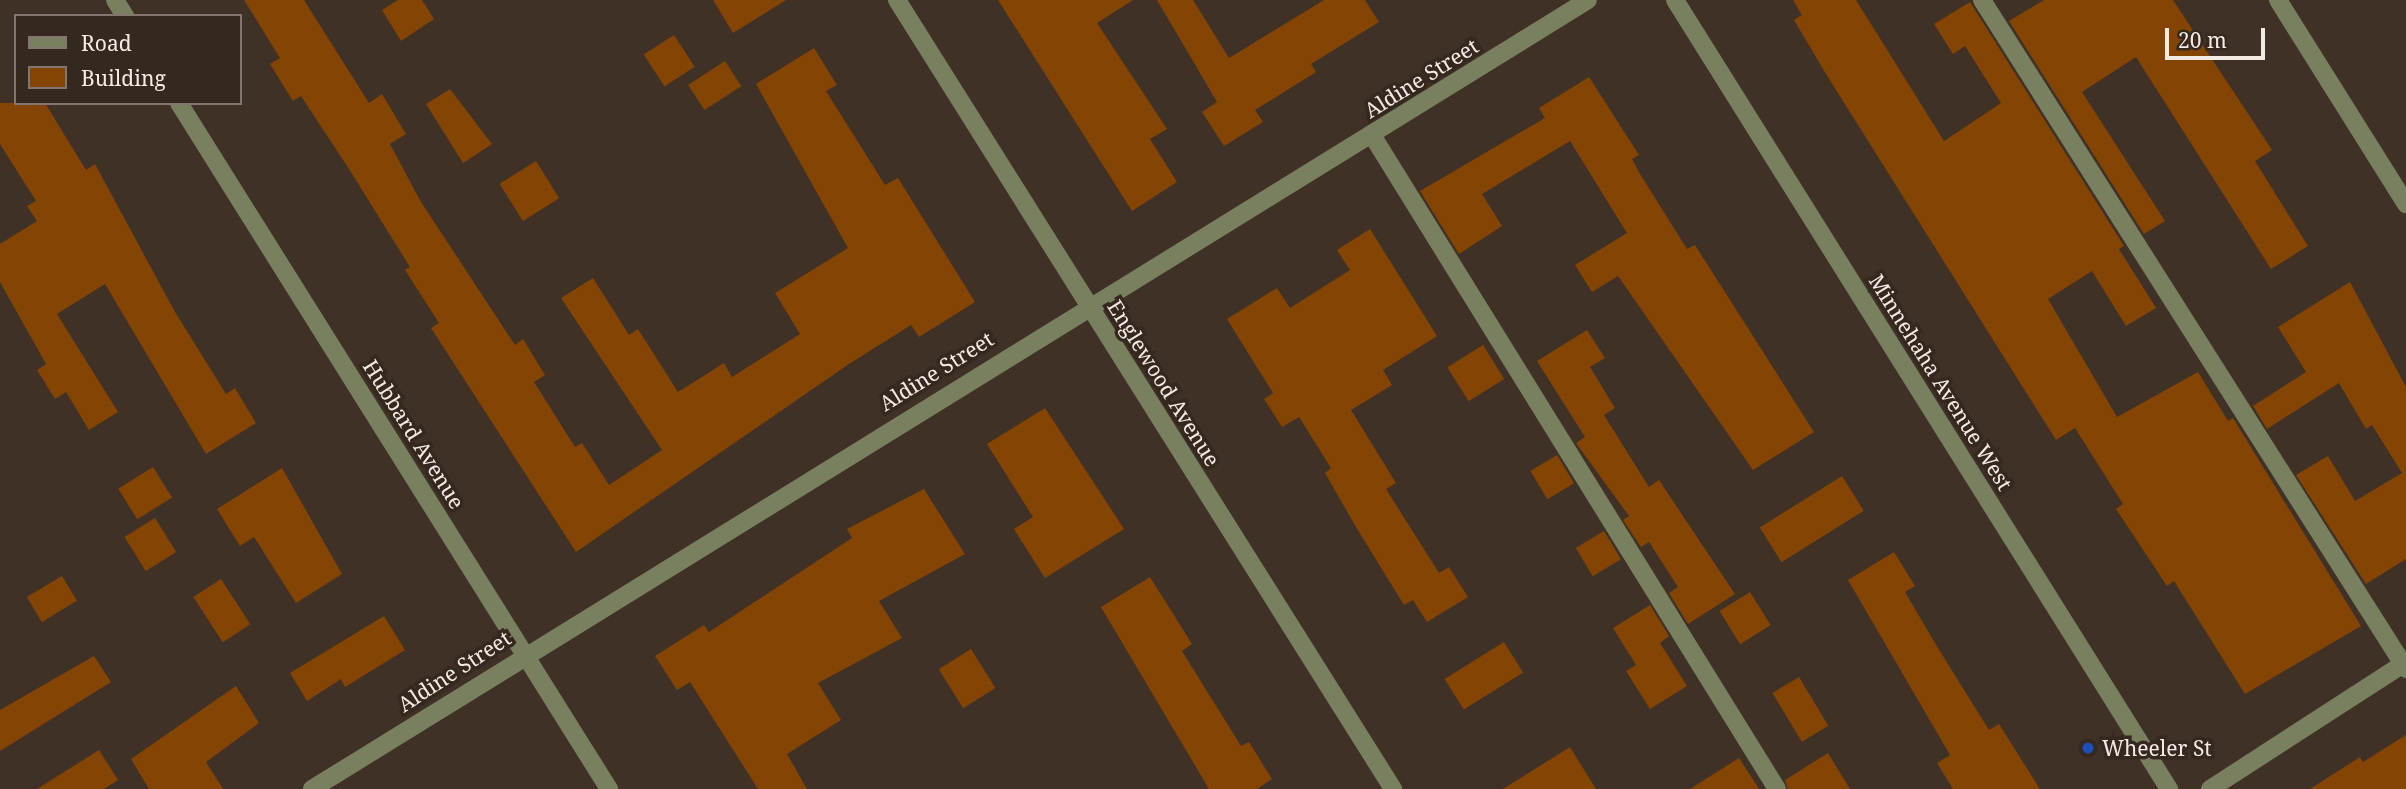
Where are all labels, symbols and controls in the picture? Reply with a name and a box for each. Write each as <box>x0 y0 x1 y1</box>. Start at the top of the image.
legend <box>14 14 242 105</box>
scale bar <box>2168 14 2268 58</box>
text: 20 m <box>2178 26 2227 54</box>
text: Road <box>81 29 132 57</box>
street label: Aldine Street <box>1359 33 1483 123</box>
text: Building <box>81 64 166 92</box>
street label: Minnehaha Avenue West <box>1864 269 2018 495</box>
street label: Englewood Avenue <box>1103 295 1225 471</box>
street label: Aldine Street <box>874 326 998 416</box>
street label: Hubbard Avenue <box>358 355 470 513</box>
street label: Aldine Street <box>393 625 515 717</box>
place label: Wheeler St <box>2102 735 2212 761</box>
marker: Wheeler St <box>2080 740 2096 756</box>

